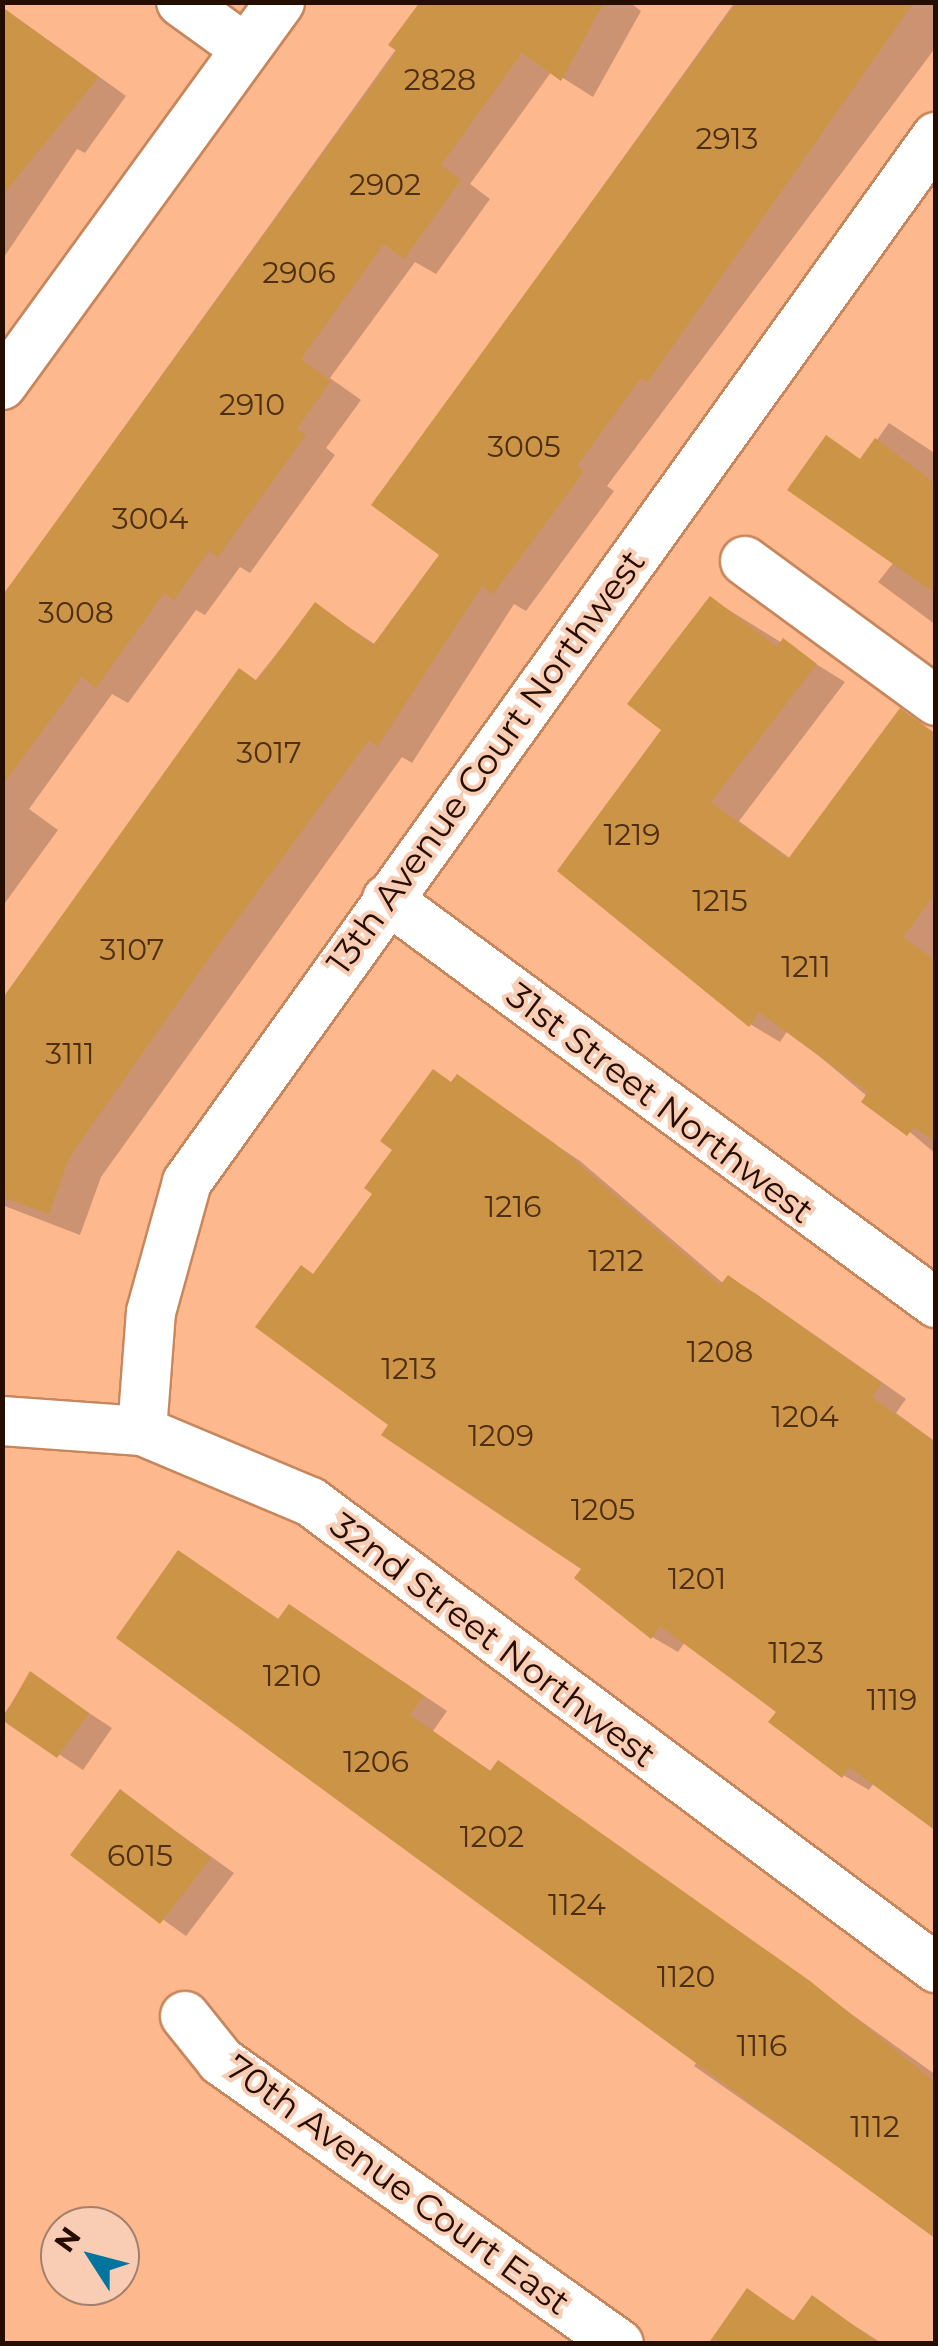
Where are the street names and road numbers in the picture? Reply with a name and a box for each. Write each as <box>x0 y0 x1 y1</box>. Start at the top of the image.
street label: 13th Avenue Court Northwest <box>318 542 654 982</box>
street label: 31st Street Northwest <box>498 974 822 1232</box>
street label: 32nd Street Northwest <box>322 1504 664 1776</box>
street label: 70th Avenue Court East <box>218 2046 578 2324</box>

